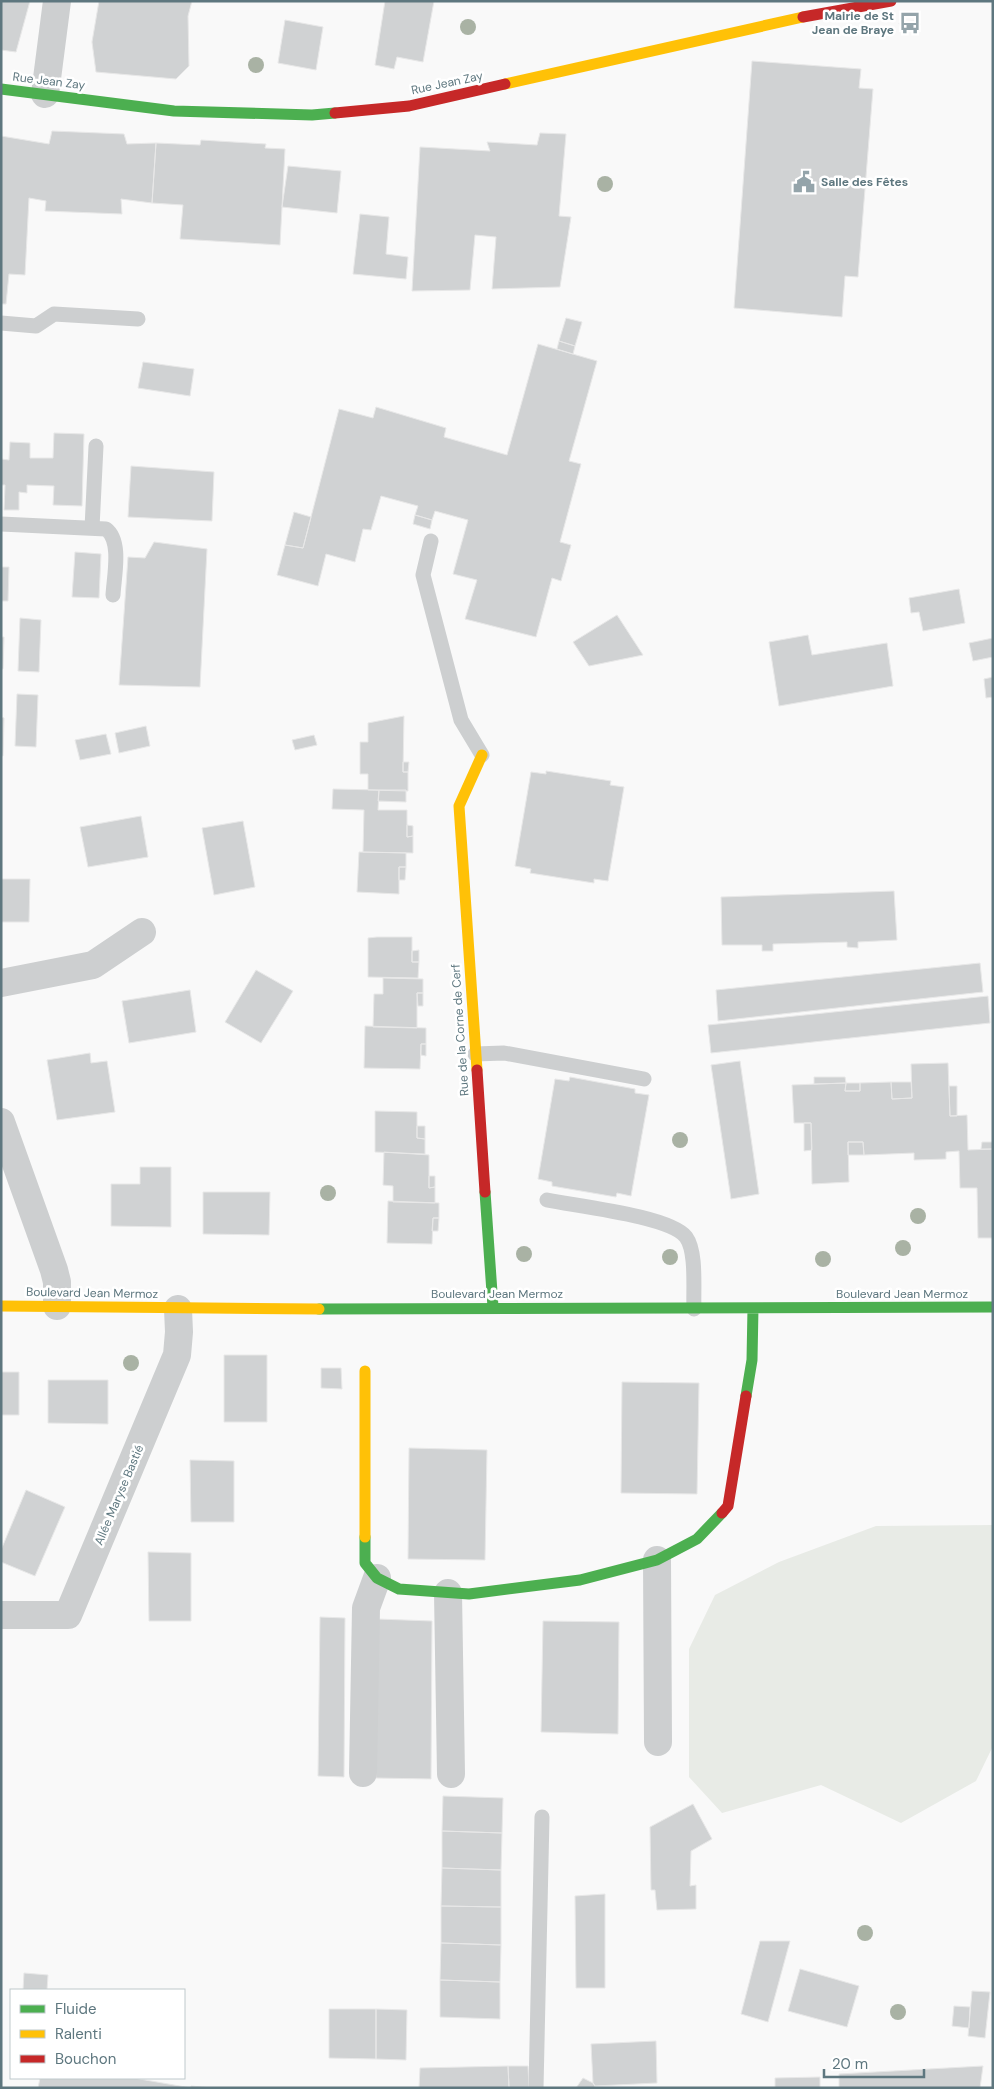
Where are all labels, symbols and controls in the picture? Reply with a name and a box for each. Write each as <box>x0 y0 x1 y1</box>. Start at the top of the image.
place label: Mairie de St Jean de Braye <box>812 8 894 38</box>
bus stop icon: Mairie de St Jean de Braye <box>897 10 923 36</box>
street label: Rue Jean Zay <box>410 68 485 98</box>
street label: Rue Jean Zay <box>12 69 87 93</box>
public building icon: Salle des Fêtes <box>791 169 817 195</box>
place label: Salle des Fêtes <box>821 174 908 190</box>
street label: Rue de la Corne de Cerf <box>447 963 473 1097</box>
street label: Boulevard Jean Mermoz <box>26 1284 158 1302</box>
street label: Boulevard Jean Mermoz <box>431 1286 563 1302</box>
street label: Boulevard Jean Mermoz <box>836 1286 968 1302</box>
street label: Allée Maryse Bastié <box>91 1442 147 1548</box>
legend <box>10 1989 185 2079</box>
text: Fluide <box>55 1999 97 2019</box>
text: Ralenti <box>55 2024 102 2044</box>
scale bar <box>824 2046 924 2078</box>
text: Bouchon <box>55 2049 116 2069</box>
text: 20 m <box>832 2054 868 2074</box>

